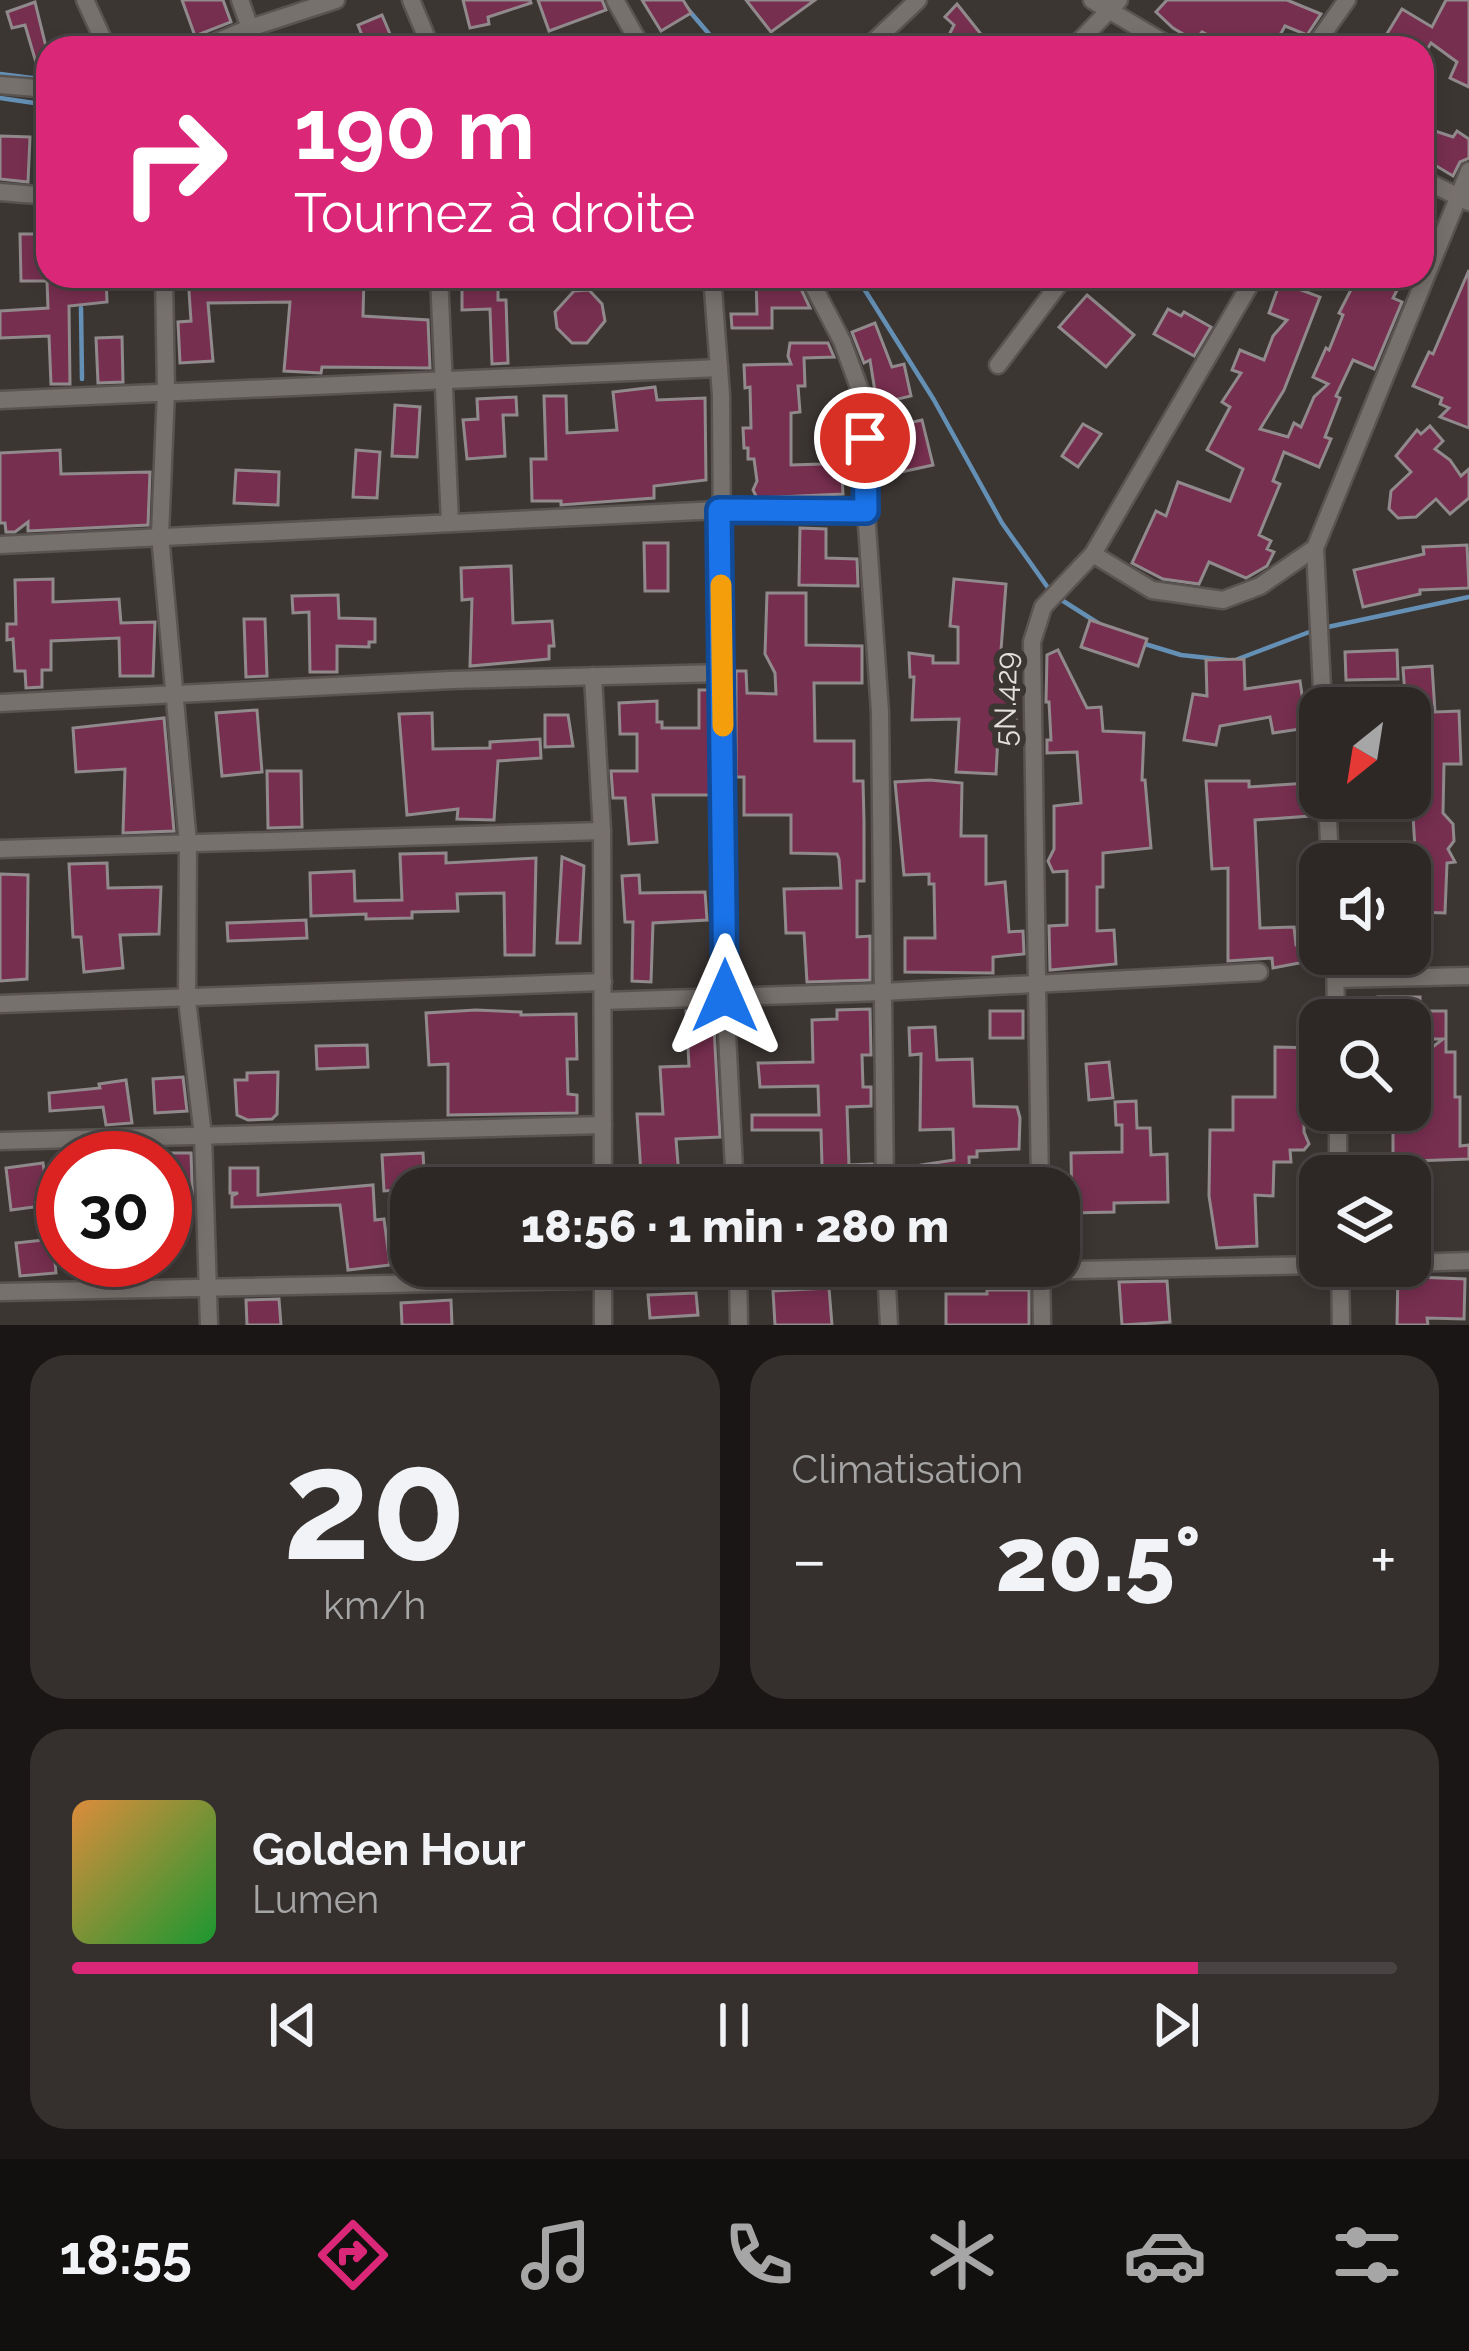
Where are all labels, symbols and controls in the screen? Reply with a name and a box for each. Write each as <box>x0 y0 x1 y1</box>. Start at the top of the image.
text: 190 m <box>294 80 535 179</box>
icon: right <box>96 84 252 240</box>
text: Tournez à droite <box>294 181 695 245</box>
pin <box>814 387 916 489</box>
icon: arrive <box>832 405 898 471</box>
street label: 5N.429 <box>987 651 1024 747</box>
north arrow <box>1299 687 1431 819</box>
map controls <box>1299 687 1431 1287</box>
button: sound <box>1299 843 1431 975</box>
position arrow <box>662 933 788 1059</box>
button: search <box>1299 999 1431 1131</box>
speed limit sign: 30 <box>36 1131 192 1287</box>
button: layers <box>1299 1155 1431 1287</box>
text: 18:56 · 1 min · 280 m <box>521 1200 949 1253</box>
text: 20 <box>283 1412 467 1596</box>
text: Climatisation <box>792 1446 1023 1492</box>
text: 20.5° <box>996 1506 1201 1612</box>
text: − <box>792 1521 827 1598</box>
text: + <box>1370 1521 1397 1598</box>
text: km/h <box>323 1582 426 1628</box>
text: Golden Hour <box>252 1823 526 1876</box>
text: Lumen <box>252 1876 379 1922</box>
icon: previous <box>260 1992 326 2058</box>
icon: pause <box>701 1992 767 2058</box>
icon: next <box>1143 1992 1209 2058</box>
icon: directions <box>311 2213 395 2297</box>
icon: music <box>514 2213 598 2297</box>
icon: phone <box>717 2213 801 2297</box>
icon: climate <box>920 2213 1004 2297</box>
icon: car <box>1123 2213 1207 2297</box>
icon: filters <box>1325 2213 1409 2297</box>
text: 18:55 <box>59 2223 192 2287</box>

